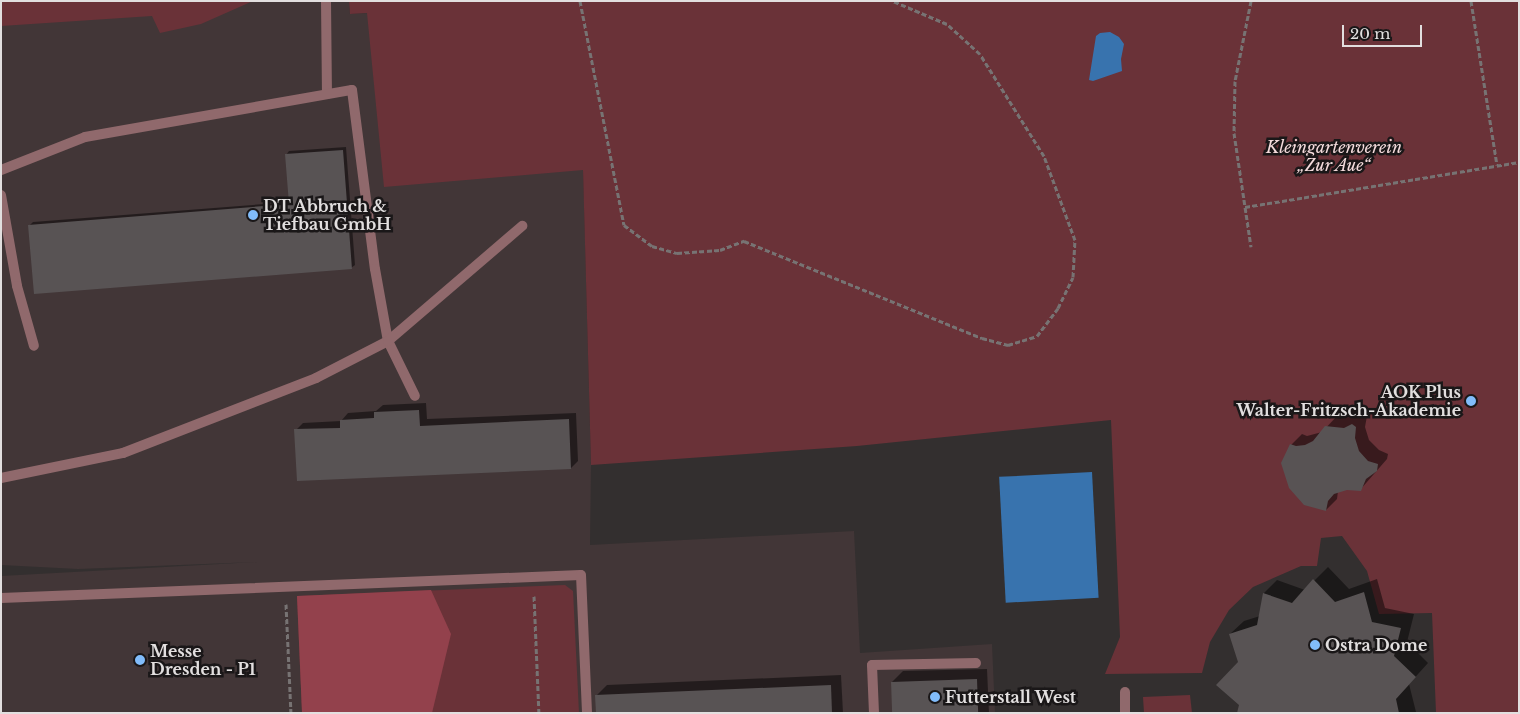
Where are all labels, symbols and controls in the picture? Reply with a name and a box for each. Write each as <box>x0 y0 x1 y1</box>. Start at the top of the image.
scale bar <box>1345 15 1425 47</box>
text: 20 m <box>1350 24 1390 43</box>
park label: Kleingartenverein „Zur Aue“ <box>1266 137 1402 175</box>
place label: DT Abbruch & Tiefbau GmbH <box>263 196 391 234</box>
marker: DT Abbruch & Tiefbau GmbH <box>247 209 259 221</box>
place label: AOK Plus Walter-Fritzsch-Akademie <box>1236 382 1461 420</box>
marker: AOK Plus Walter-Fritzsch-Akademie <box>1465 395 1477 407</box>
place label: Ostra Dome <box>1325 635 1427 655</box>
marker: Ostra Dome <box>1309 639 1321 651</box>
place label: Messe Dresden - P1 <box>150 641 256 679</box>
marker: Messe Dresden - P1 <box>134 654 146 666</box>
place label: Futterstall West <box>945 687 1077 707</box>
marker: Futterstall West <box>929 691 941 703</box>

